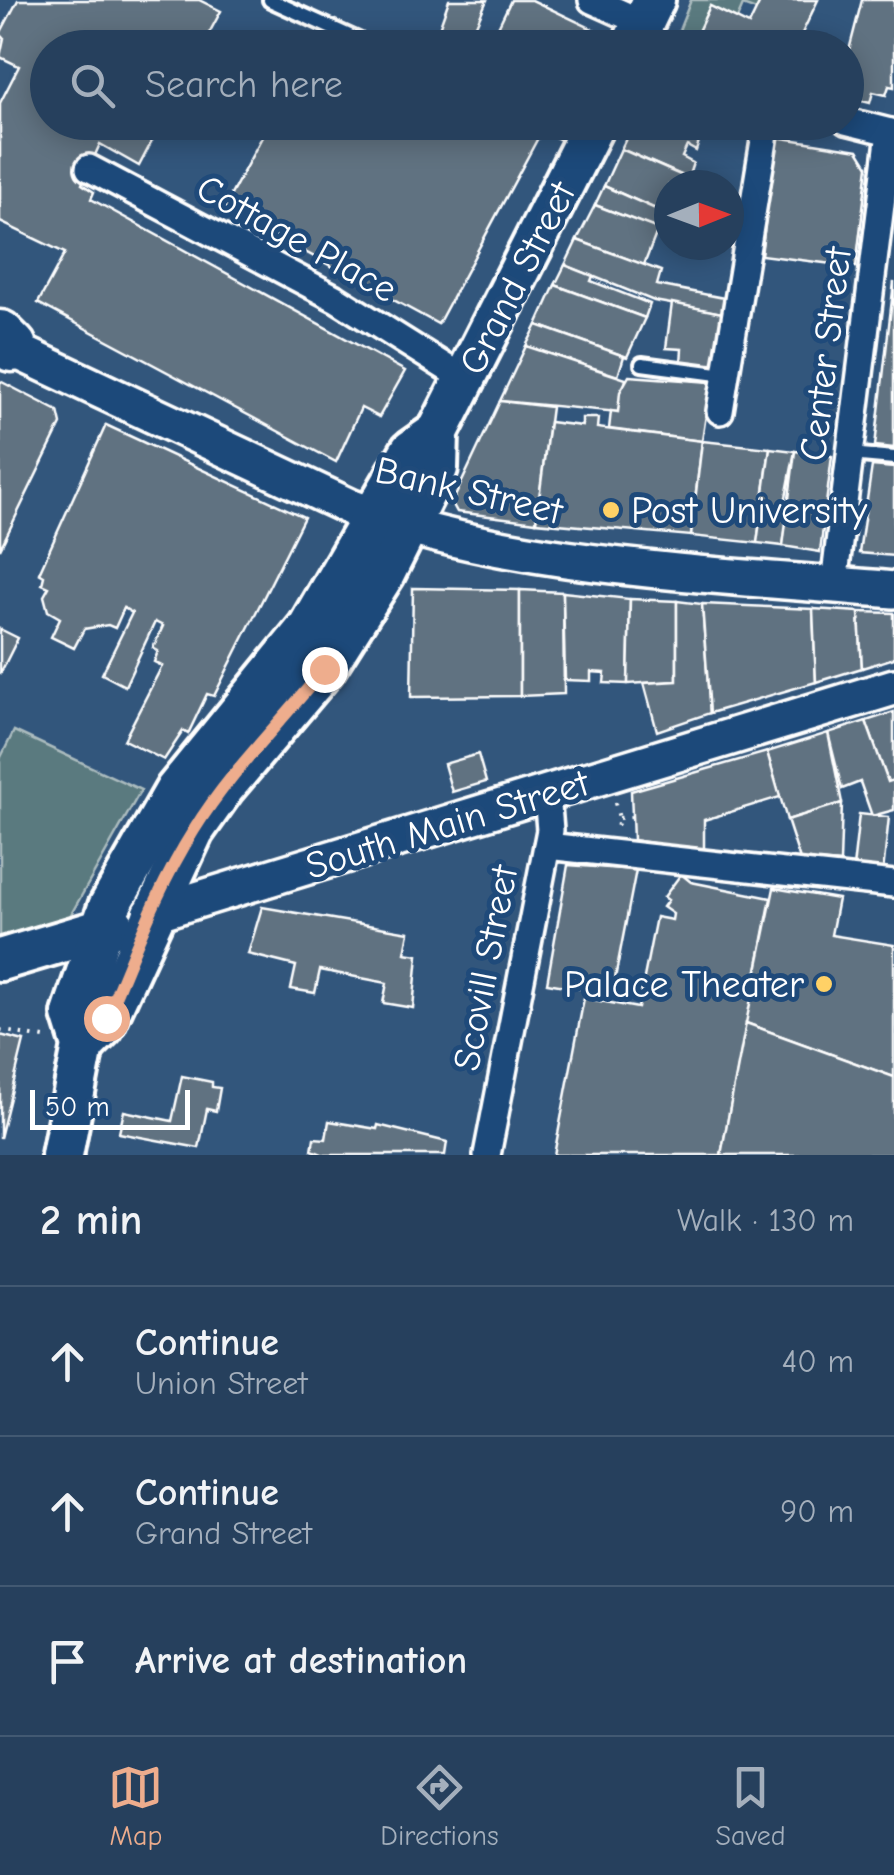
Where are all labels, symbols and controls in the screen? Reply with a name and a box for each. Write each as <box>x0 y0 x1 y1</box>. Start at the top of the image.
search box <box>30 30 864 140</box>
icon: search <box>65 58 120 113</box>
text: Search here <box>145 63 343 107</box>
street label: Cottage Place <box>189 166 404 312</box>
north arrow <box>654 170 744 260</box>
street label: Grand Street <box>451 174 586 382</box>
street label: Center Street <box>791 244 861 464</box>
street label: Bank Street <box>371 448 568 534</box>
place label: Post University <box>631 489 867 533</box>
marker: Post University <box>600 499 622 521</box>
route end <box>302 647 348 693</box>
street label: South Main Street <box>301 761 595 889</box>
street label: Scovill Street <box>445 861 528 1074</box>
place label: Palace Theater <box>564 963 804 1007</box>
marker: Palace Theater <box>813 973 835 995</box>
route start <box>84 996 130 1042</box>
scale bar <box>30 1085 190 1130</box>
text: 50 m <box>45 1091 110 1123</box>
text: 2 min <box>40 1196 142 1245</box>
text: Walk · 130 m <box>677 1202 854 1239</box>
text: Continue <box>135 1321 279 1365</box>
icon: ahead <box>40 1334 95 1389</box>
text: 40 m <box>782 1343 854 1380</box>
text: Union Street <box>135 1365 308 1402</box>
text: Continue <box>135 1471 279 1515</box>
icon: ahead <box>40 1484 95 1539</box>
text: 90 m <box>780 1493 854 1530</box>
text: Grand Street <box>135 1515 312 1552</box>
icon: arrive <box>40 1634 95 1689</box>
text: Arrive at destination <box>135 1639 467 1683</box>
tab: Map <box>108 1760 163 1852</box>
tab: Directions <box>380 1760 499 1852</box>
tab: Saved <box>716 1760 786 1852</box>

